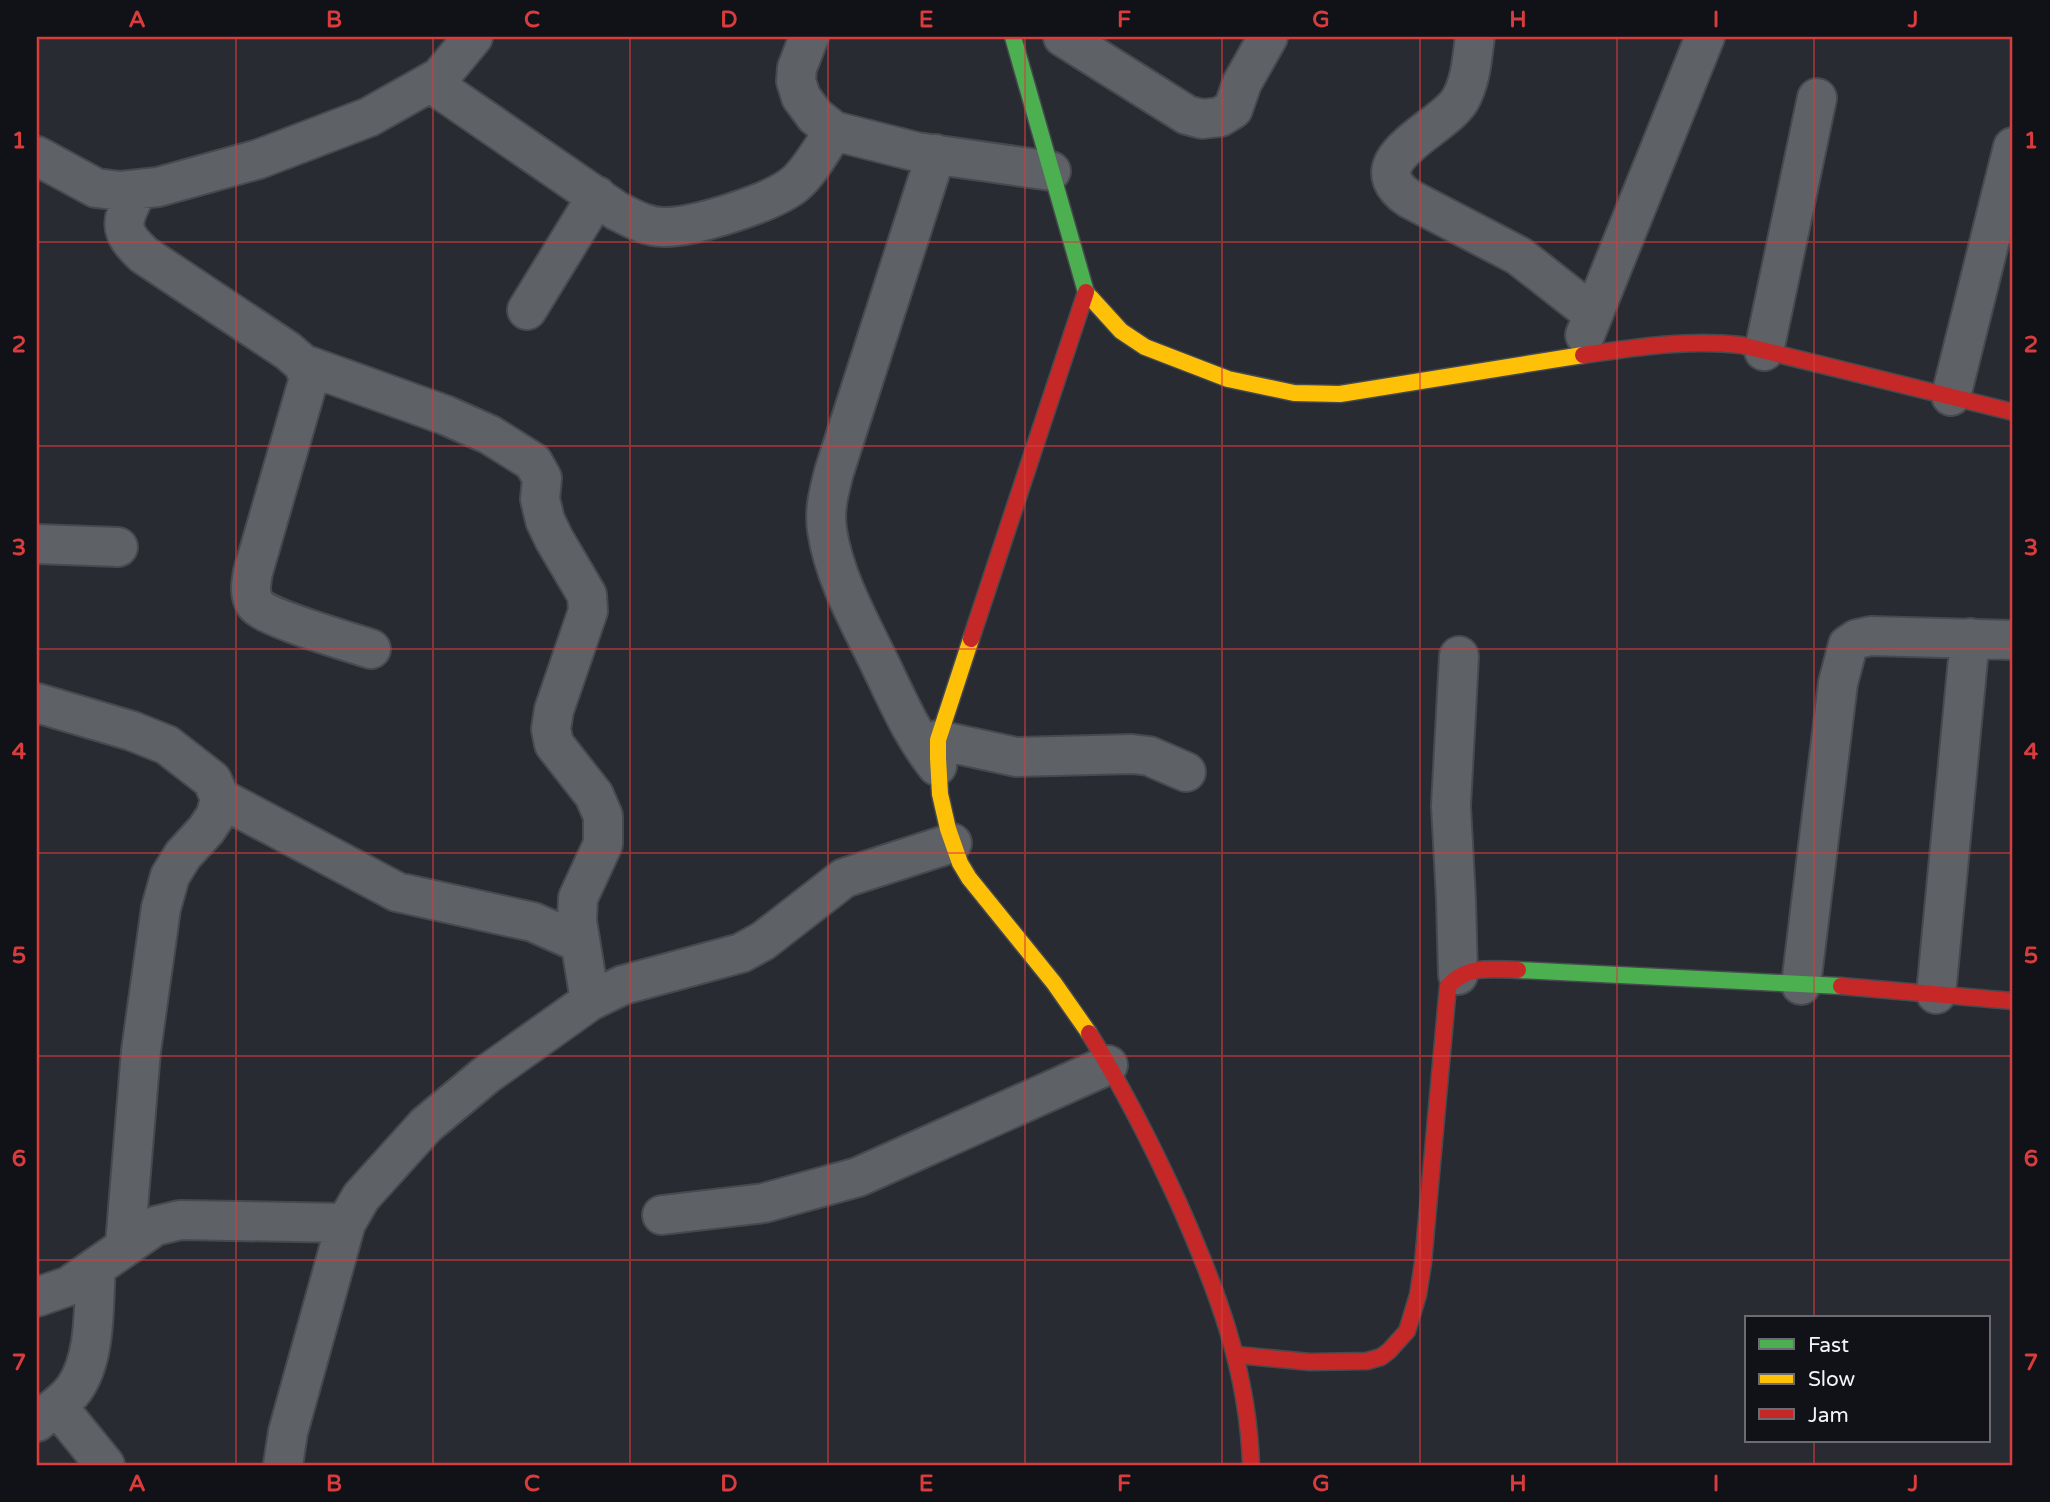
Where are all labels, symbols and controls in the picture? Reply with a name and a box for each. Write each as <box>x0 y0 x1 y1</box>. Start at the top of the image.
text: A <box>128 6 146 34</box>
text: B <box>326 6 342 34</box>
text: C <box>524 6 540 34</box>
text: D <box>720 6 738 34</box>
text: E <box>919 6 933 34</box>
text: F <box>1117 6 1131 34</box>
text: G <box>1312 6 1330 34</box>
text: H <box>1509 6 1527 34</box>
text: I <box>1713 6 1719 34</box>
text: J <box>1907 6 1918 34</box>
text: 1 <box>12 127 26 155</box>
text: 1 <box>2024 127 2038 155</box>
text: 2 <box>12 331 26 359</box>
text: 2 <box>2024 331 2038 359</box>
text: 3 <box>12 534 26 562</box>
text: 3 <box>2024 534 2038 562</box>
text: 4 <box>12 738 27 766</box>
text: 4 <box>2024 738 2039 766</box>
text: 5 <box>12 942 26 970</box>
text: 5 <box>2024 942 2038 970</box>
text: 6 <box>12 1145 26 1173</box>
text: 6 <box>2024 1145 2038 1173</box>
legend <box>1745 1316 1990 1442</box>
text: Fast <box>1808 1333 1849 1358</box>
text: 7 <box>12 1349 26 1377</box>
text: 7 <box>2024 1349 2038 1377</box>
text: Slow <box>1808 1367 1856 1392</box>
text: Jam <box>1808 1403 1849 1428</box>
text: A <box>128 1470 146 1498</box>
text: B <box>326 1470 342 1498</box>
text: C <box>524 1470 540 1498</box>
text: D <box>720 1470 738 1498</box>
text: E <box>919 1470 933 1498</box>
text: F <box>1117 1470 1131 1498</box>
text: G <box>1312 1470 1330 1498</box>
text: H <box>1509 1470 1527 1498</box>
text: I <box>1713 1470 1719 1498</box>
text: J <box>1907 1470 1918 1498</box>

